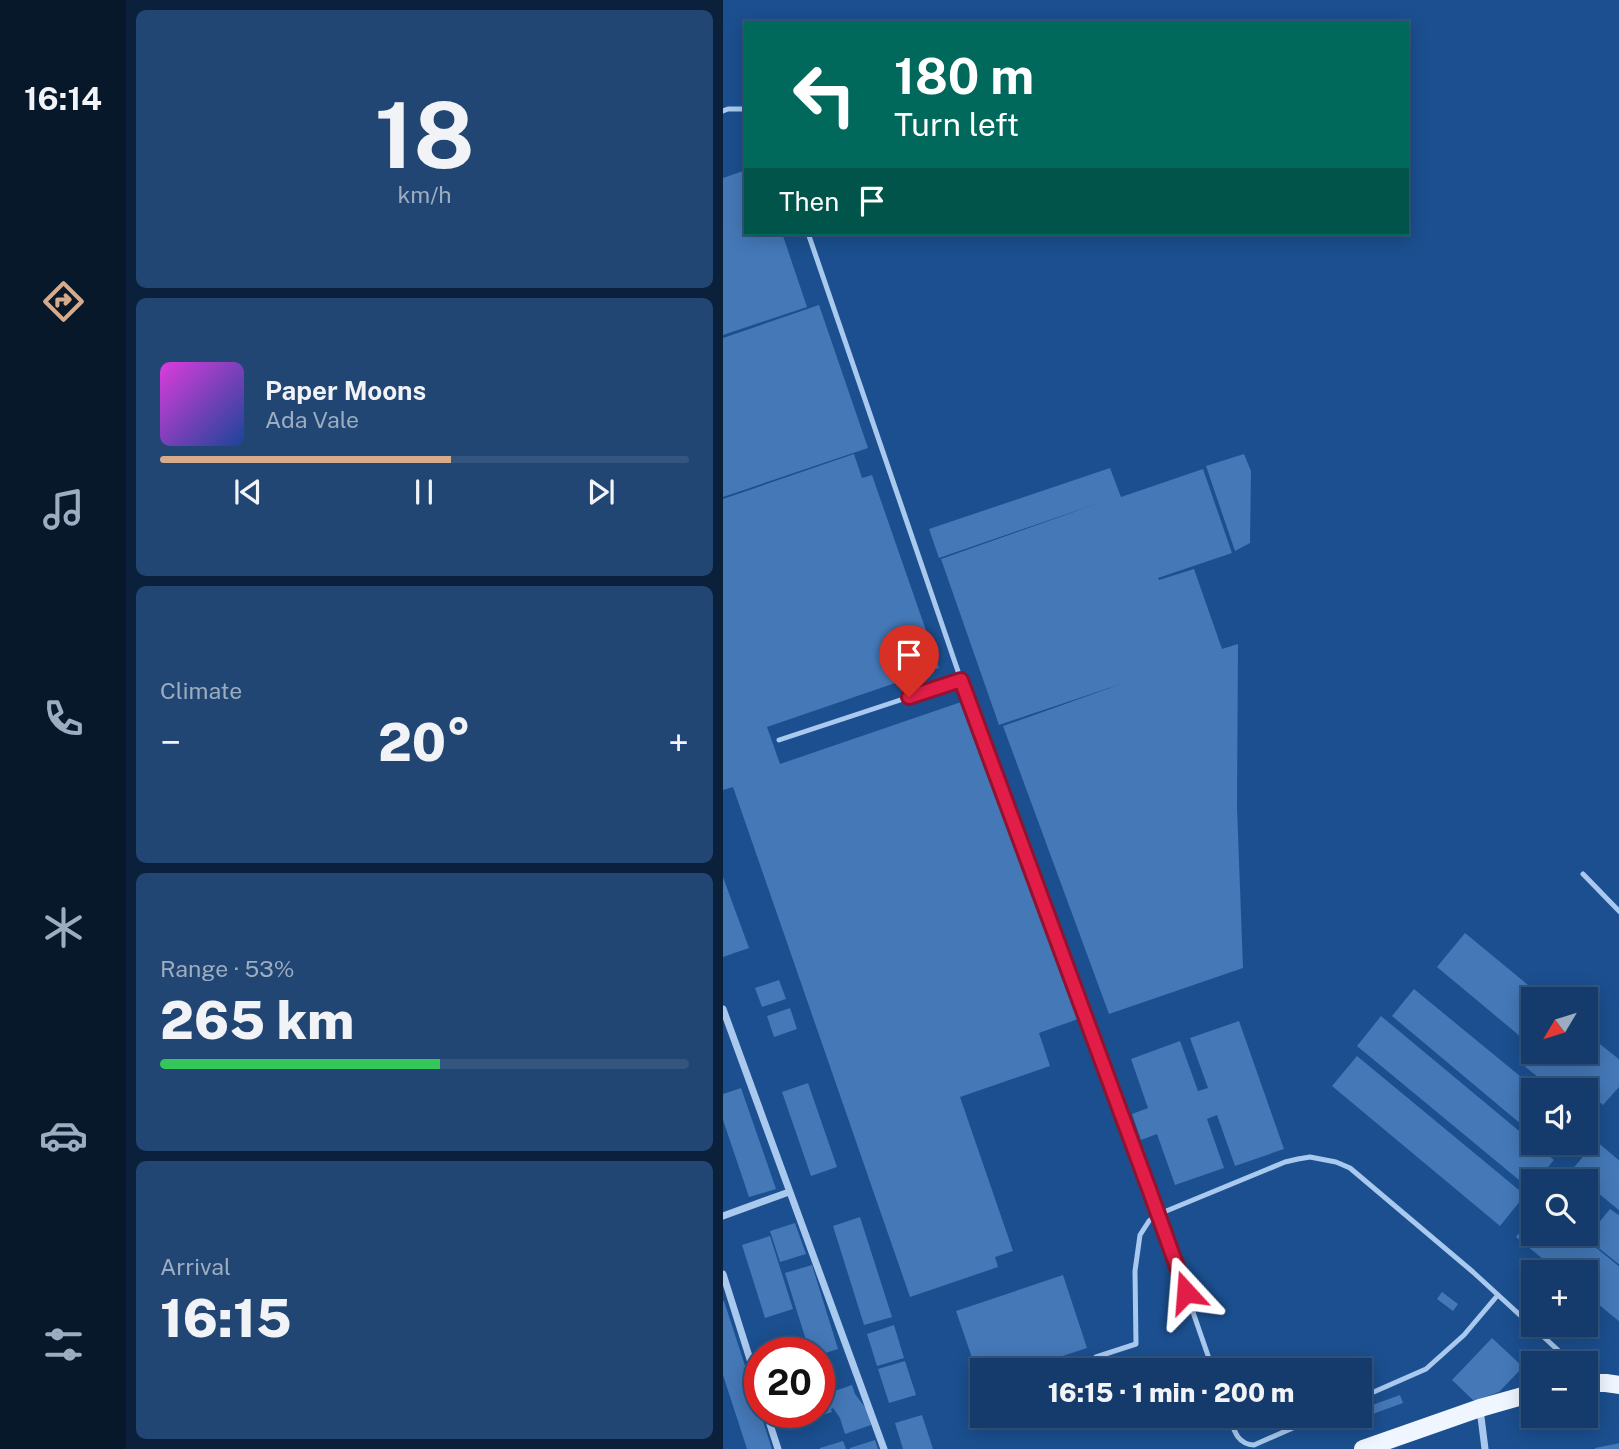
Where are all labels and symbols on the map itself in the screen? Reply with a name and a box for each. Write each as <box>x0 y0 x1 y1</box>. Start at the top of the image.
pin <box>879 625 939 697</box>
north arrow <box>1521 987 1598 1064</box>
position arrow <box>1149 1255 1223 1329</box>
speed limit sign: 20 <box>744 1337 835 1428</box>

